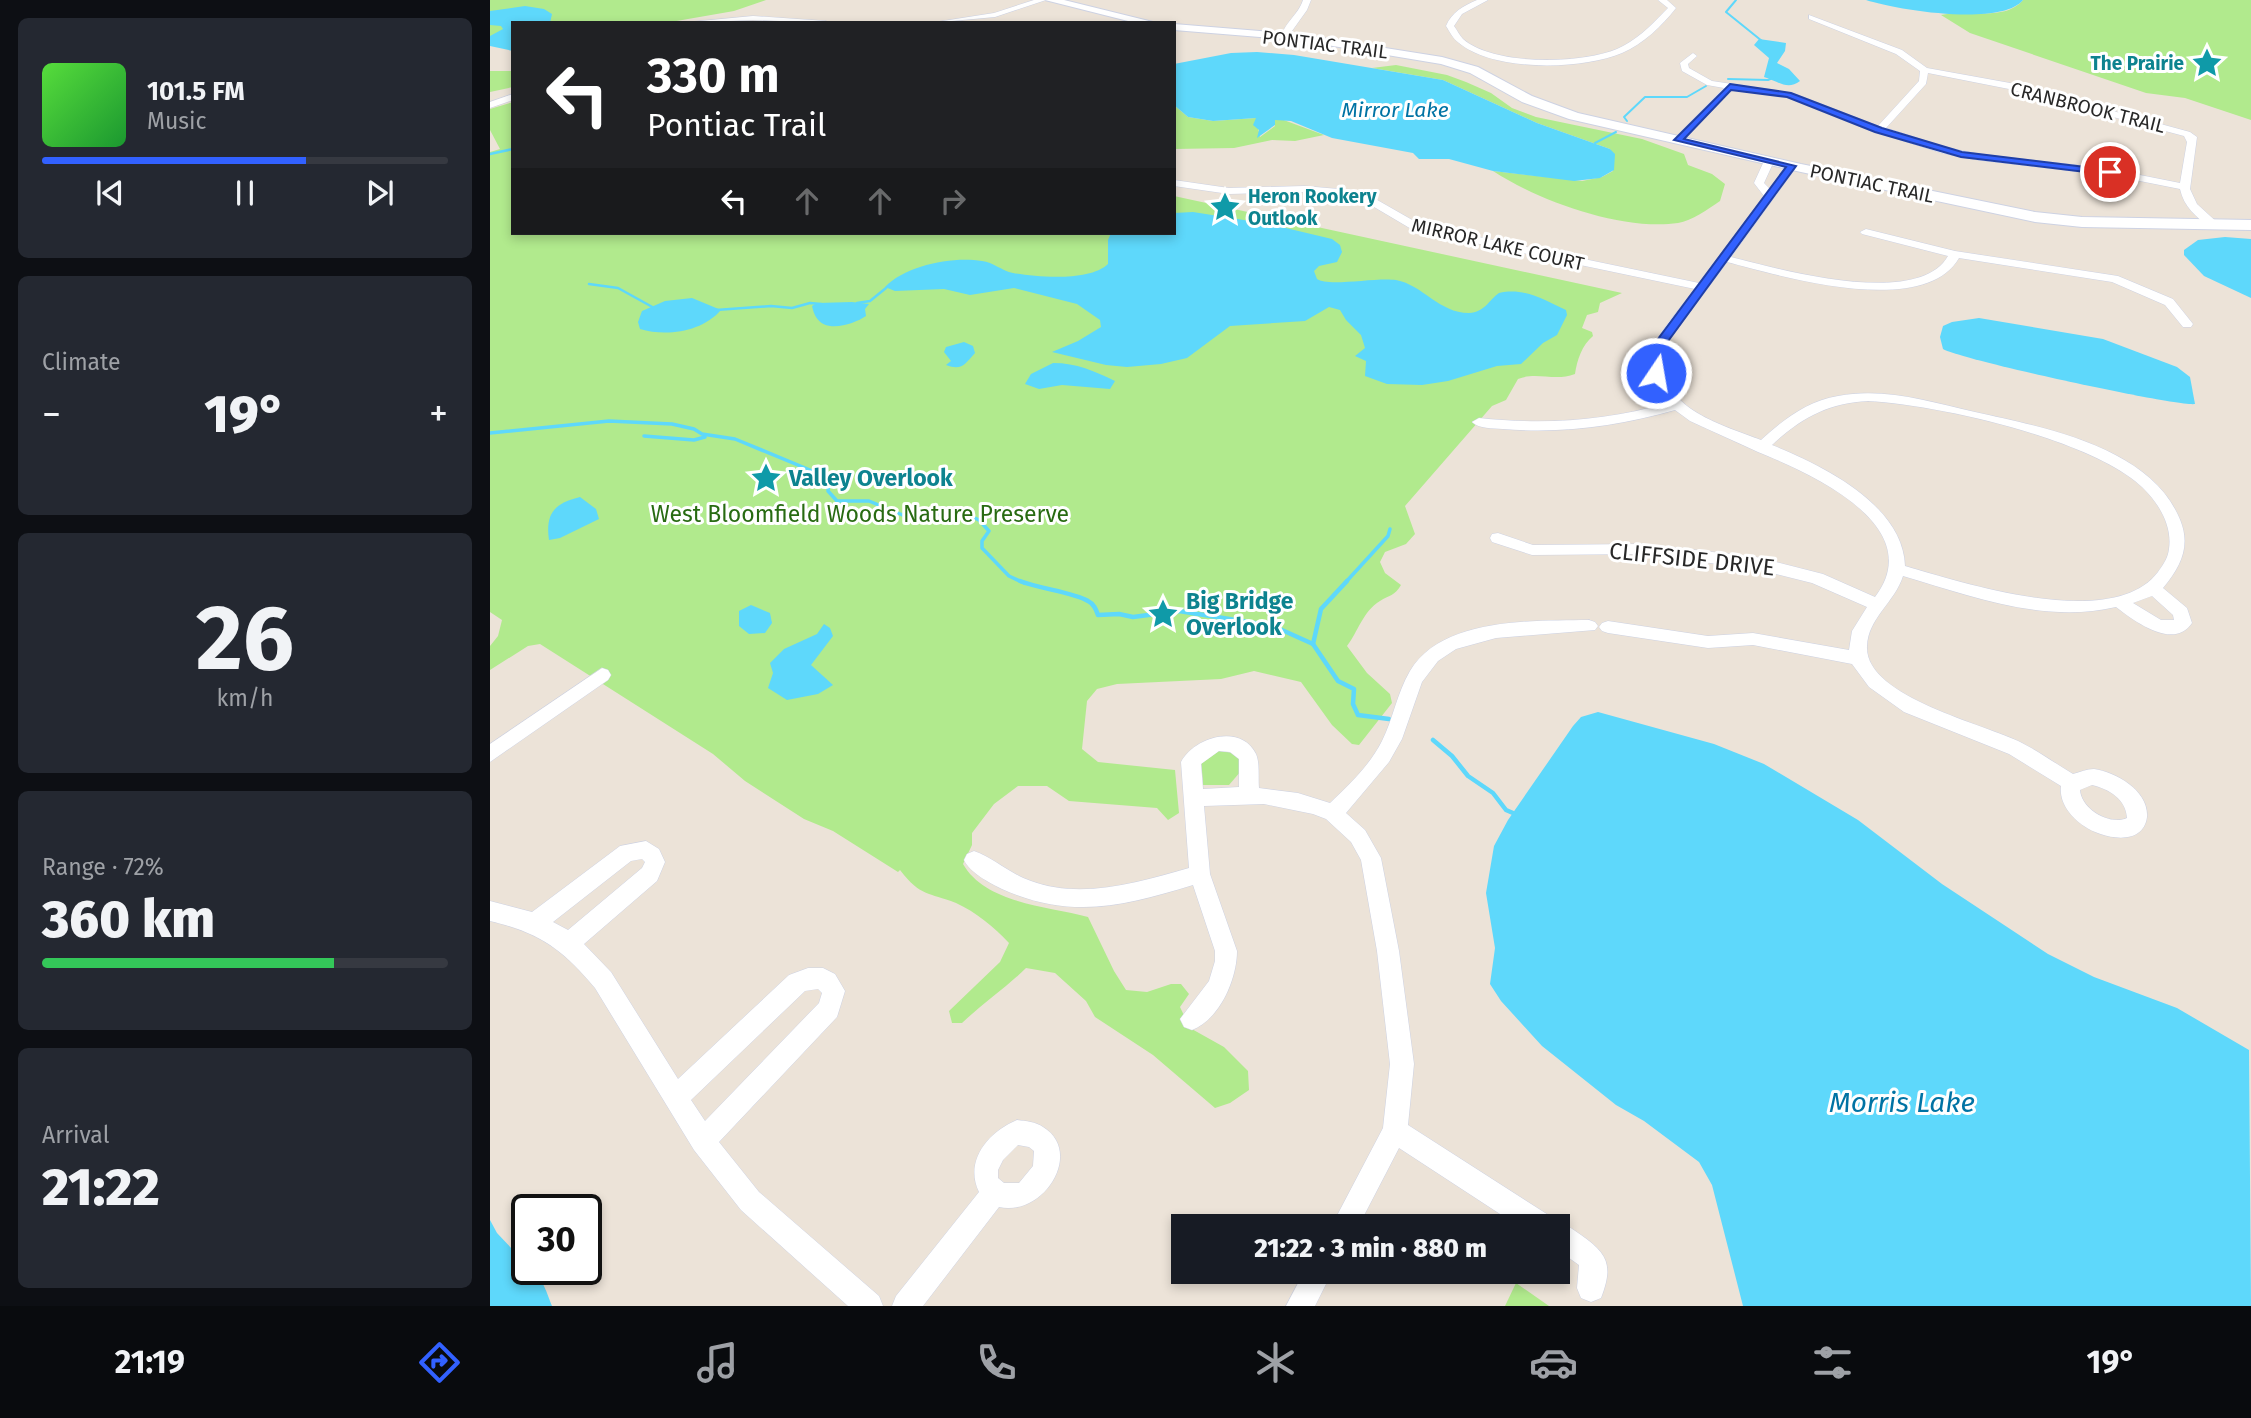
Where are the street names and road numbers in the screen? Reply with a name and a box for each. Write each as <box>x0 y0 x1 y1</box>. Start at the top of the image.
street label: PONTIAC TRAIL <box>1261 25 1390 64</box>
street label: CRANBROOK TRAIL <box>2008 77 2168 138</box>
street label: PONTIAC TRAIL <box>1808 159 1937 208</box>
street label: MIRROR LAKE COURT <box>1409 213 1587 276</box>
street label: CLIFFSIDE DRIVE <box>1608 536 1776 582</box>

